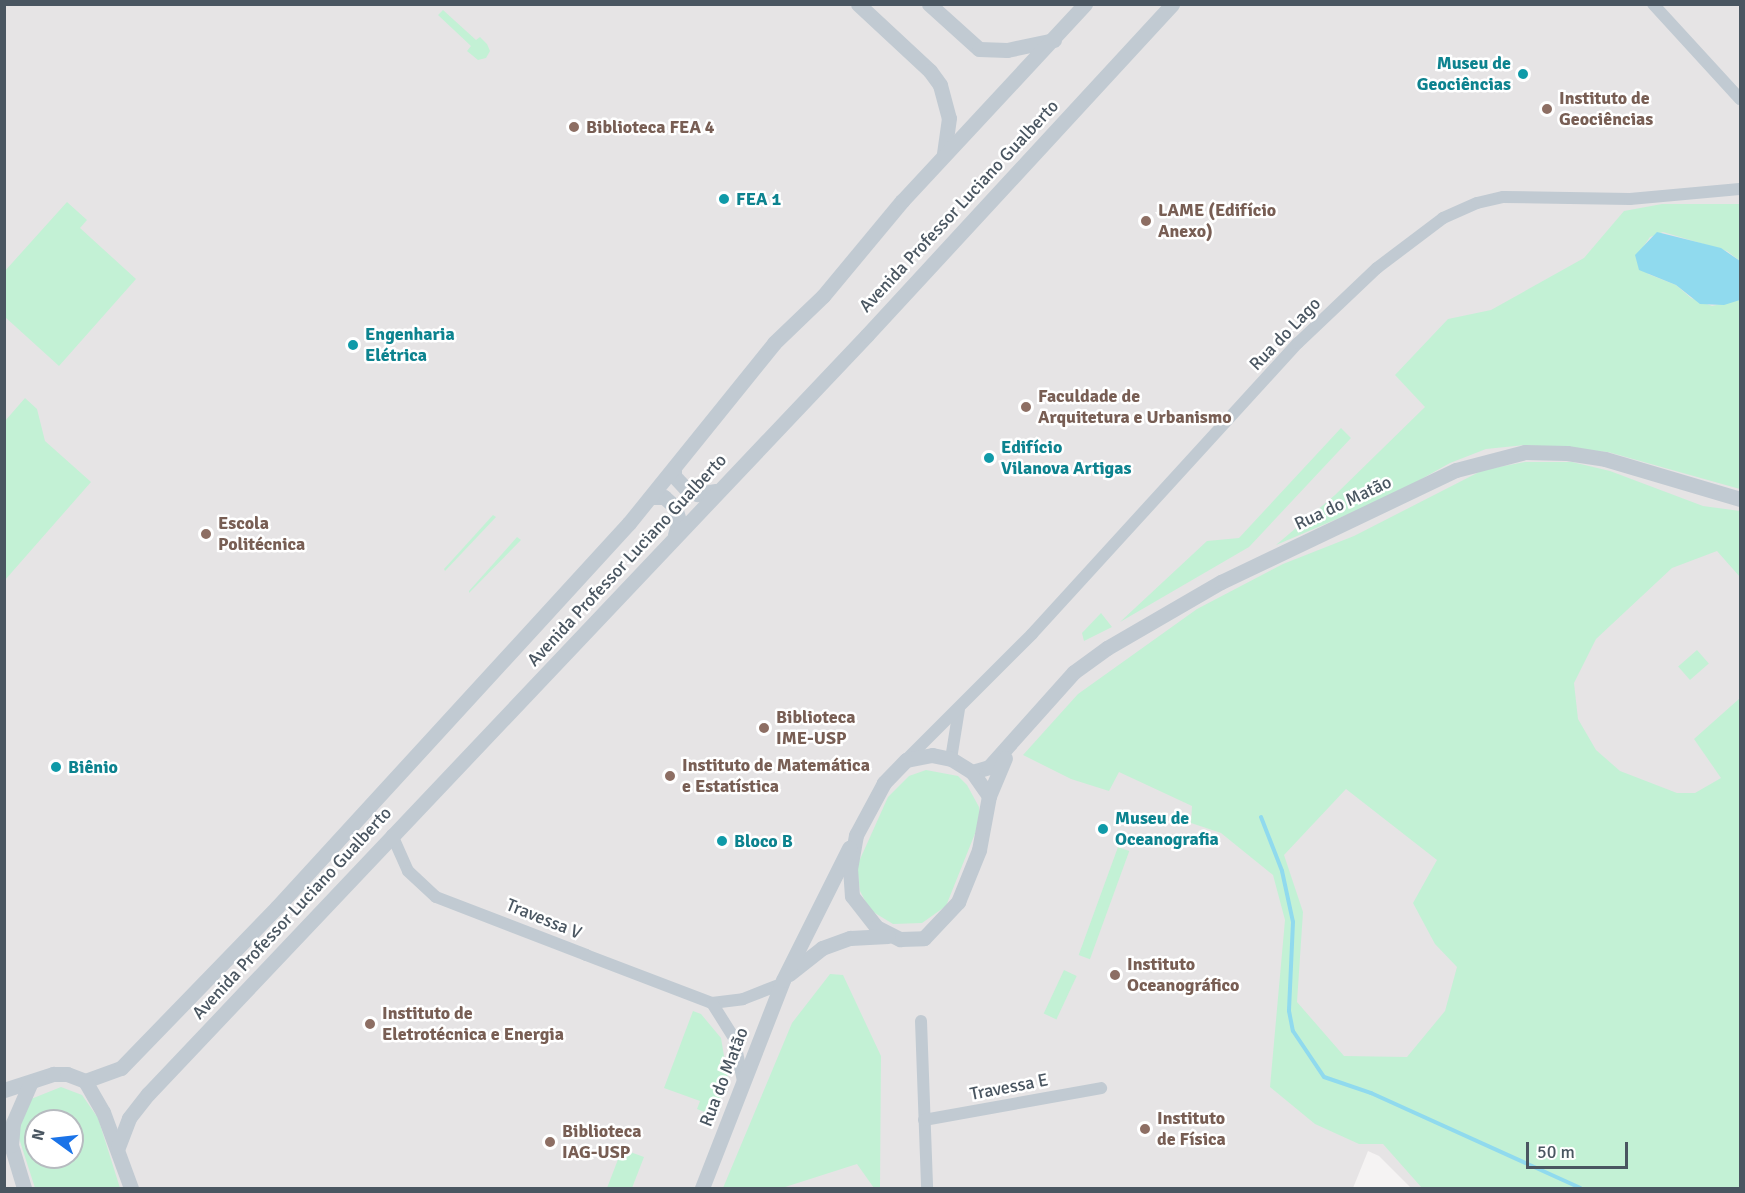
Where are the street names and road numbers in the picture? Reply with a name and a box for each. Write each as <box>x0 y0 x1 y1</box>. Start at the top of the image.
street label: Avenida Professor Luciano Gualberto <box>855 95 1063 317</box>
street label: Rua do Lago <box>1245 293 1325 375</box>
street label: Avenida Professor Luciano Gualberto <box>523 449 731 671</box>
street label: Rua do Matão <box>1291 471 1395 535</box>
street label: Avenida Professor Luciano Gualberto <box>188 802 396 1024</box>
street label: Travessa V <box>503 894 585 944</box>
street label: Rua do Matão <box>695 1024 753 1130</box>
street label: Travessa E <box>968 1069 1050 1105</box>

